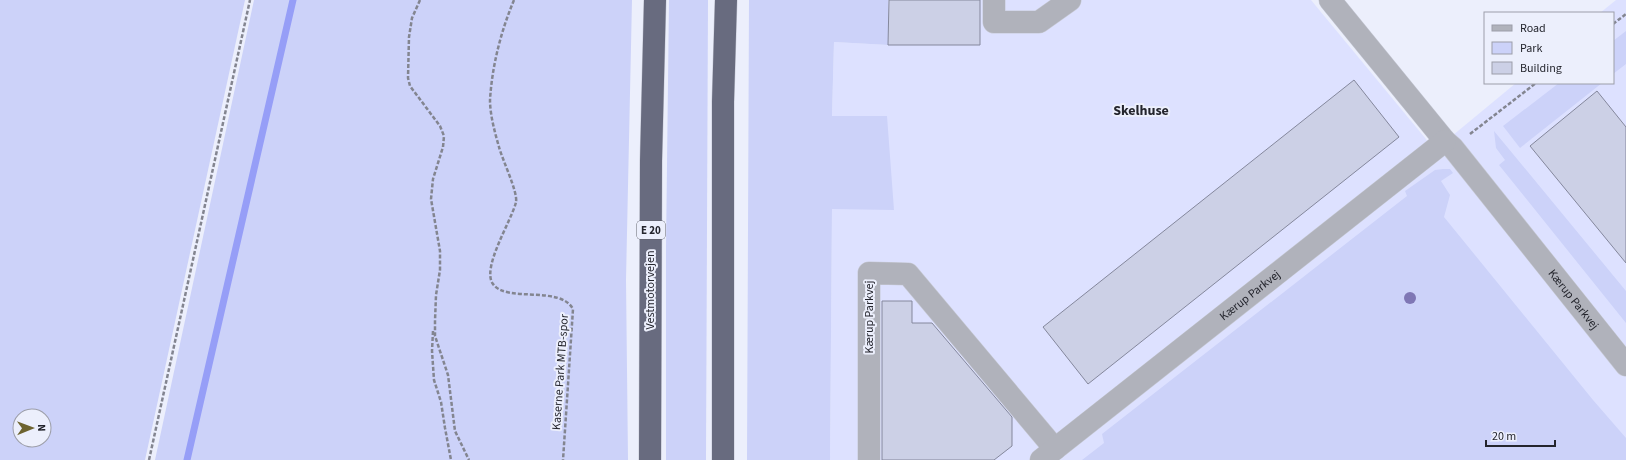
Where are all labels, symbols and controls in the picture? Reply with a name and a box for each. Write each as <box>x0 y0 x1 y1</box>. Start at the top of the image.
legend <box>1484 12 1614 84</box>
text: Road <box>1520 20 1546 37</box>
text: Park <box>1520 40 1542 57</box>
text: Building <box>1520 60 1562 77</box>
district label: Skelhuse <box>1113 101 1169 121</box>
road number: E 20 <box>637 221 665 239</box>
street label: Vestmotorvejen <box>642 251 659 329</box>
street label: Kærup Parkvej <box>1216 266 1284 325</box>
street label: Kærup Parkvej <box>1544 266 1603 333</box>
street label: Kærup Parkvej <box>861 280 878 353</box>
street label: Kaserne Park MTB-spor <box>548 313 573 431</box>
north arrow <box>12 408 52 448</box>
scale bar <box>1486 422 1555 448</box>
text: N <box>34 424 49 432</box>
text: 20 m <box>1492 428 1516 445</box>

